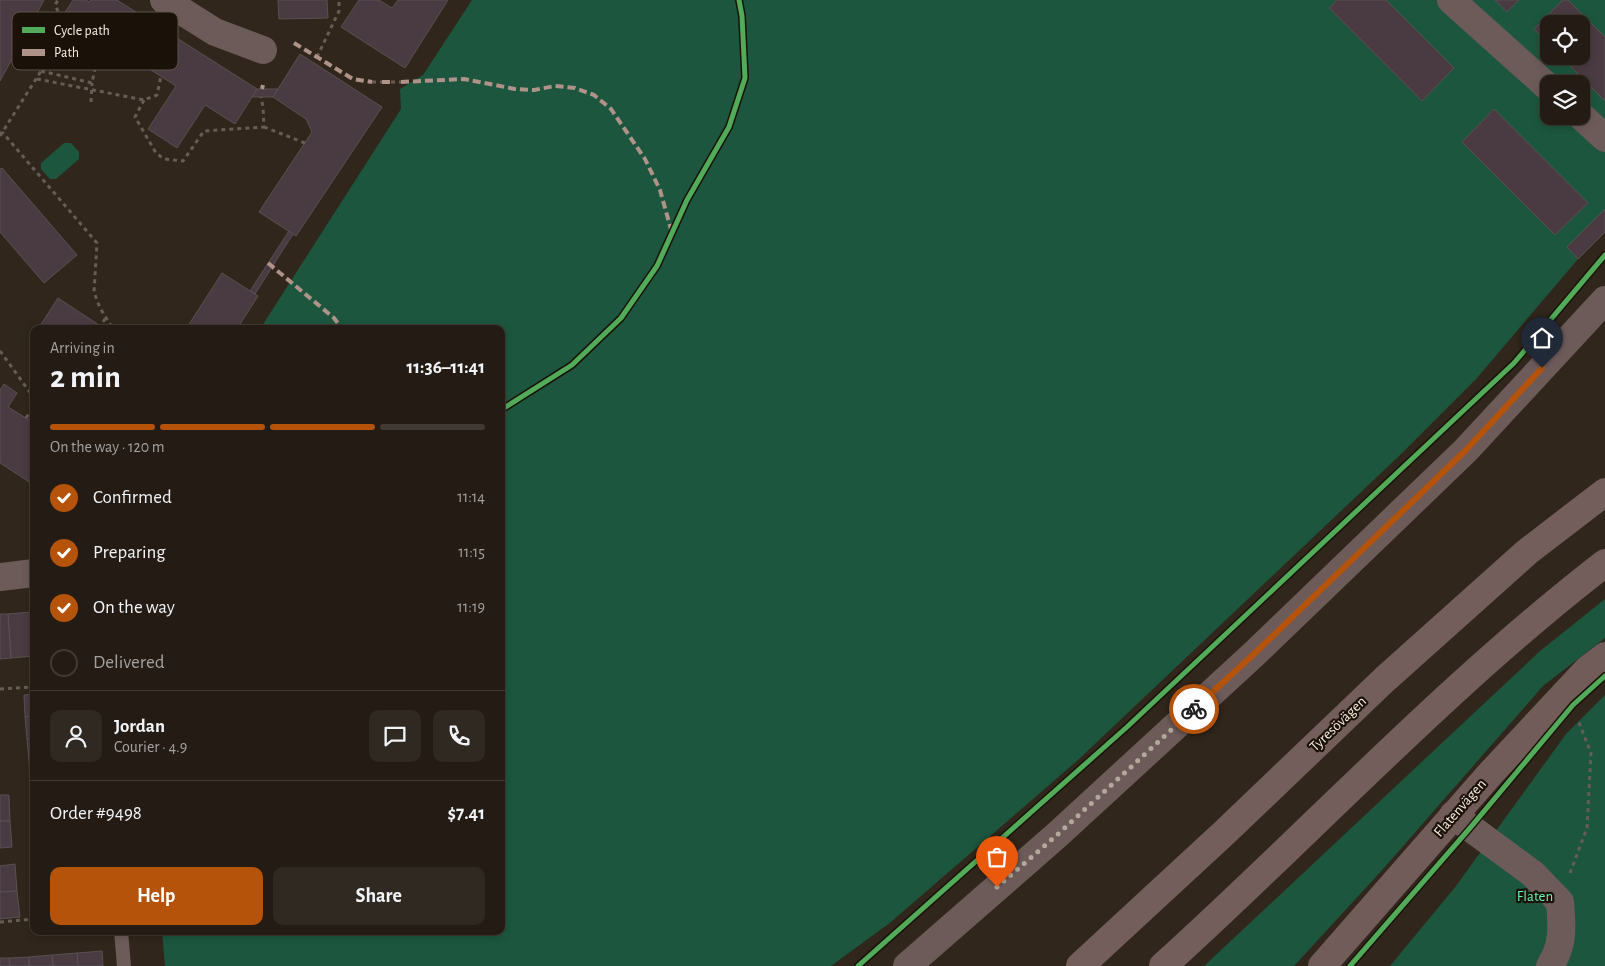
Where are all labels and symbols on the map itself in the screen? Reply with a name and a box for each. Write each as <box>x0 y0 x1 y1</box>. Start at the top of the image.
legend <box>12 12 178 70</box>
text: Cycle path <box>54 24 110 38</box>
text: Path <box>54 46 79 60</box>
pin <box>1521 317 1563 368</box>
courier <box>1169 684 1219 734</box>
street label: Tyresövägen <box>1307 694 1369 754</box>
street label: Flatenvägen <box>1431 776 1489 840</box>
pin <box>976 836 1018 887</box>
park label: Flaten <box>1517 889 1553 904</box>

